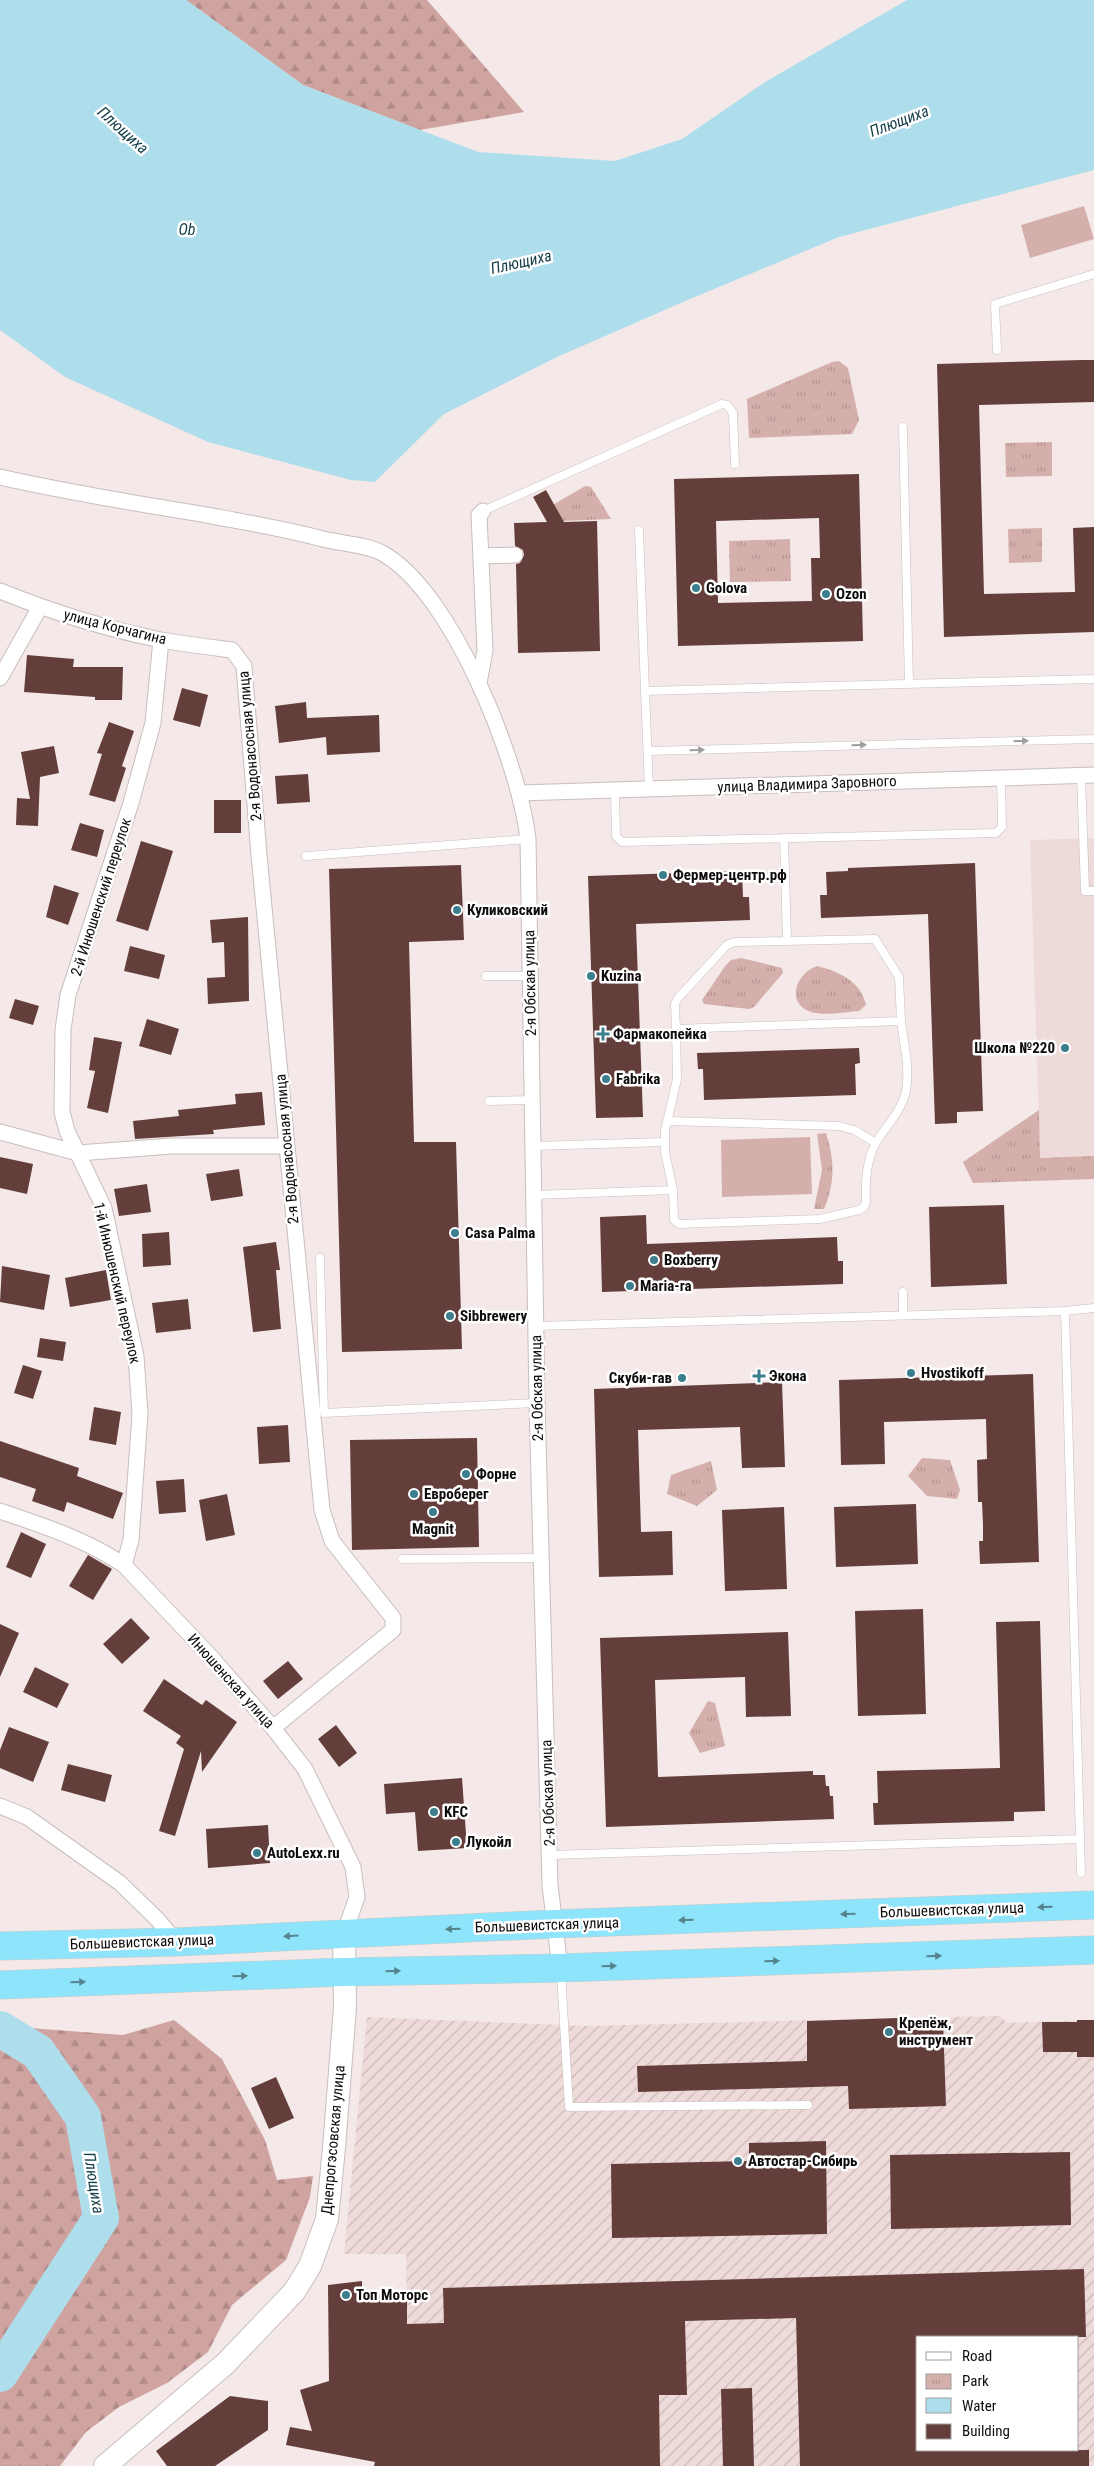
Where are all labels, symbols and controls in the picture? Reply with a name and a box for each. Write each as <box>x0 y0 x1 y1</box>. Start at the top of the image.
water label: Плющиха <box>867 101 931 141</box>
water label: Плющиха <box>94 102 152 158</box>
water label: Ob <box>179 220 195 239</box>
water label: Плющиха <box>489 246 553 278</box>
place label: Golova <box>706 579 747 597</box>
marker: Golova <box>690 582 702 594</box>
place label: Ozon <box>836 585 867 603</box>
marker: Ozon <box>820 588 832 600</box>
street label: улица Корчагина <box>62 606 168 648</box>
street label: 2-я Водонасосная улица <box>234 670 266 822</box>
one-way arrow <box>1014 737 1030 745</box>
one-way arrow <box>851 741 867 749</box>
one-way arrow <box>689 745 705 753</box>
street label: улица Владимира Заровного <box>717 772 897 796</box>
street label: 2-й Инюшенский переулок <box>67 816 135 978</box>
place label: Фермер-центр.рф <box>673 866 787 884</box>
marker: Фермер-центр.рф <box>657 869 669 881</box>
place label: Куликовский <box>467 901 548 919</box>
marker: Куликовский <box>451 904 463 916</box>
street label: 2-я Обская улица <box>520 930 540 1036</box>
place label: Kuzina <box>601 967 642 985</box>
marker: Kuzina <box>585 970 597 982</box>
place label: Фармакопейка <box>613 1025 707 1043</box>
marker: Фармакопейка <box>597 1028 609 1040</box>
place label: Школа №220 <box>974 1039 1055 1057</box>
marker: Школа №220 <box>1059 1042 1071 1054</box>
place label: Fabrika <box>616 1070 660 1088</box>
street label: 2-я Водонасосная улица <box>271 1073 303 1225</box>
marker: Fabrika <box>600 1073 612 1085</box>
street label: 1-й Инюшенский переулок <box>90 1201 144 1365</box>
place label: Casa Palma <box>465 1224 535 1242</box>
marker: Casa Palma <box>449 1227 461 1239</box>
place label: Boxberry <box>664 1251 718 1269</box>
marker: Boxberry <box>648 1254 660 1266</box>
place label: Maria-ra <box>640 1277 691 1295</box>
marker: Maria-ra <box>624 1280 636 1292</box>
place label: Sibbrewery <box>460 1307 528 1325</box>
marker: Sibbrewery <box>444 1310 456 1322</box>
street label: 2-я Обская улица <box>527 1335 547 1441</box>
place label: Hvostikoff <box>921 1364 984 1382</box>
place label: Экона <box>769 1367 807 1385</box>
marker: Hvostikoff <box>905 1367 917 1379</box>
place label: Скуби-гав <box>609 1369 672 1387</box>
marker: Экона <box>753 1370 765 1382</box>
marker: Скуби-гав <box>676 1372 688 1384</box>
place label: Форне <box>476 1465 516 1483</box>
marker: Форне <box>460 1468 472 1480</box>
place label: Евроберег <box>424 1485 489 1503</box>
marker: Евроберег <box>408 1488 420 1500</box>
marker: Magnit <box>427 1506 439 1518</box>
place label: Magnit <box>412 1520 454 1538</box>
street label: Инюшенская улица <box>184 1630 278 1732</box>
street label: 2-я Обская улица <box>537 1740 559 1846</box>
place label: KFC <box>444 1803 468 1821</box>
marker: KFC <box>428 1806 440 1818</box>
place label: Лукойл <box>466 1833 512 1851</box>
marker: Лукойл <box>450 1836 462 1848</box>
place label: AutoLexx.ru <box>267 1844 340 1862</box>
marker: AutoLexx.ru <box>251 1847 263 1859</box>
street label: Большевистская улица <box>880 1898 1024 1922</box>
one-way arrow <box>1037 1903 1053 1911</box>
one-way arrow <box>840 1910 856 1918</box>
street label: Большевистская улица <box>475 1913 619 1937</box>
one-way arrow <box>677 1916 693 1924</box>
one-way arrow <box>445 1925 461 1933</box>
street label: Большевистская улица <box>70 1930 214 1954</box>
one-way arrow <box>282 1933 298 1941</box>
one-way arrow <box>926 1951 942 1959</box>
one-way arrow <box>764 1957 780 1965</box>
one-way arrow <box>601 1962 617 1970</box>
one-way arrow <box>385 1967 401 1975</box>
one-way arrow <box>232 1972 248 1980</box>
one-way arrow <box>70 1978 86 1986</box>
place label: Крепёж, инструмент <box>899 2014 973 2049</box>
marker: Крепёж, инструмент <box>883 2026 895 2038</box>
street label: Днепрогэсовская улица <box>317 2064 349 2216</box>
water label: Плющиха <box>80 2151 108 2215</box>
place label: Автостар-Сибирь <box>748 2152 858 2170</box>
marker: Автостар-Сибирь <box>732 2155 744 2167</box>
place label: Топ Моторс <box>356 2286 428 2304</box>
marker: Топ Моторс <box>340 2289 352 2301</box>
legend <box>916 2336 1079 2451</box>
text: Road <box>962 2347 992 2365</box>
text: Park <box>962 2372 989 2390</box>
text: Water <box>962 2397 997 2415</box>
text: Building <box>962 2422 1010 2440</box>

